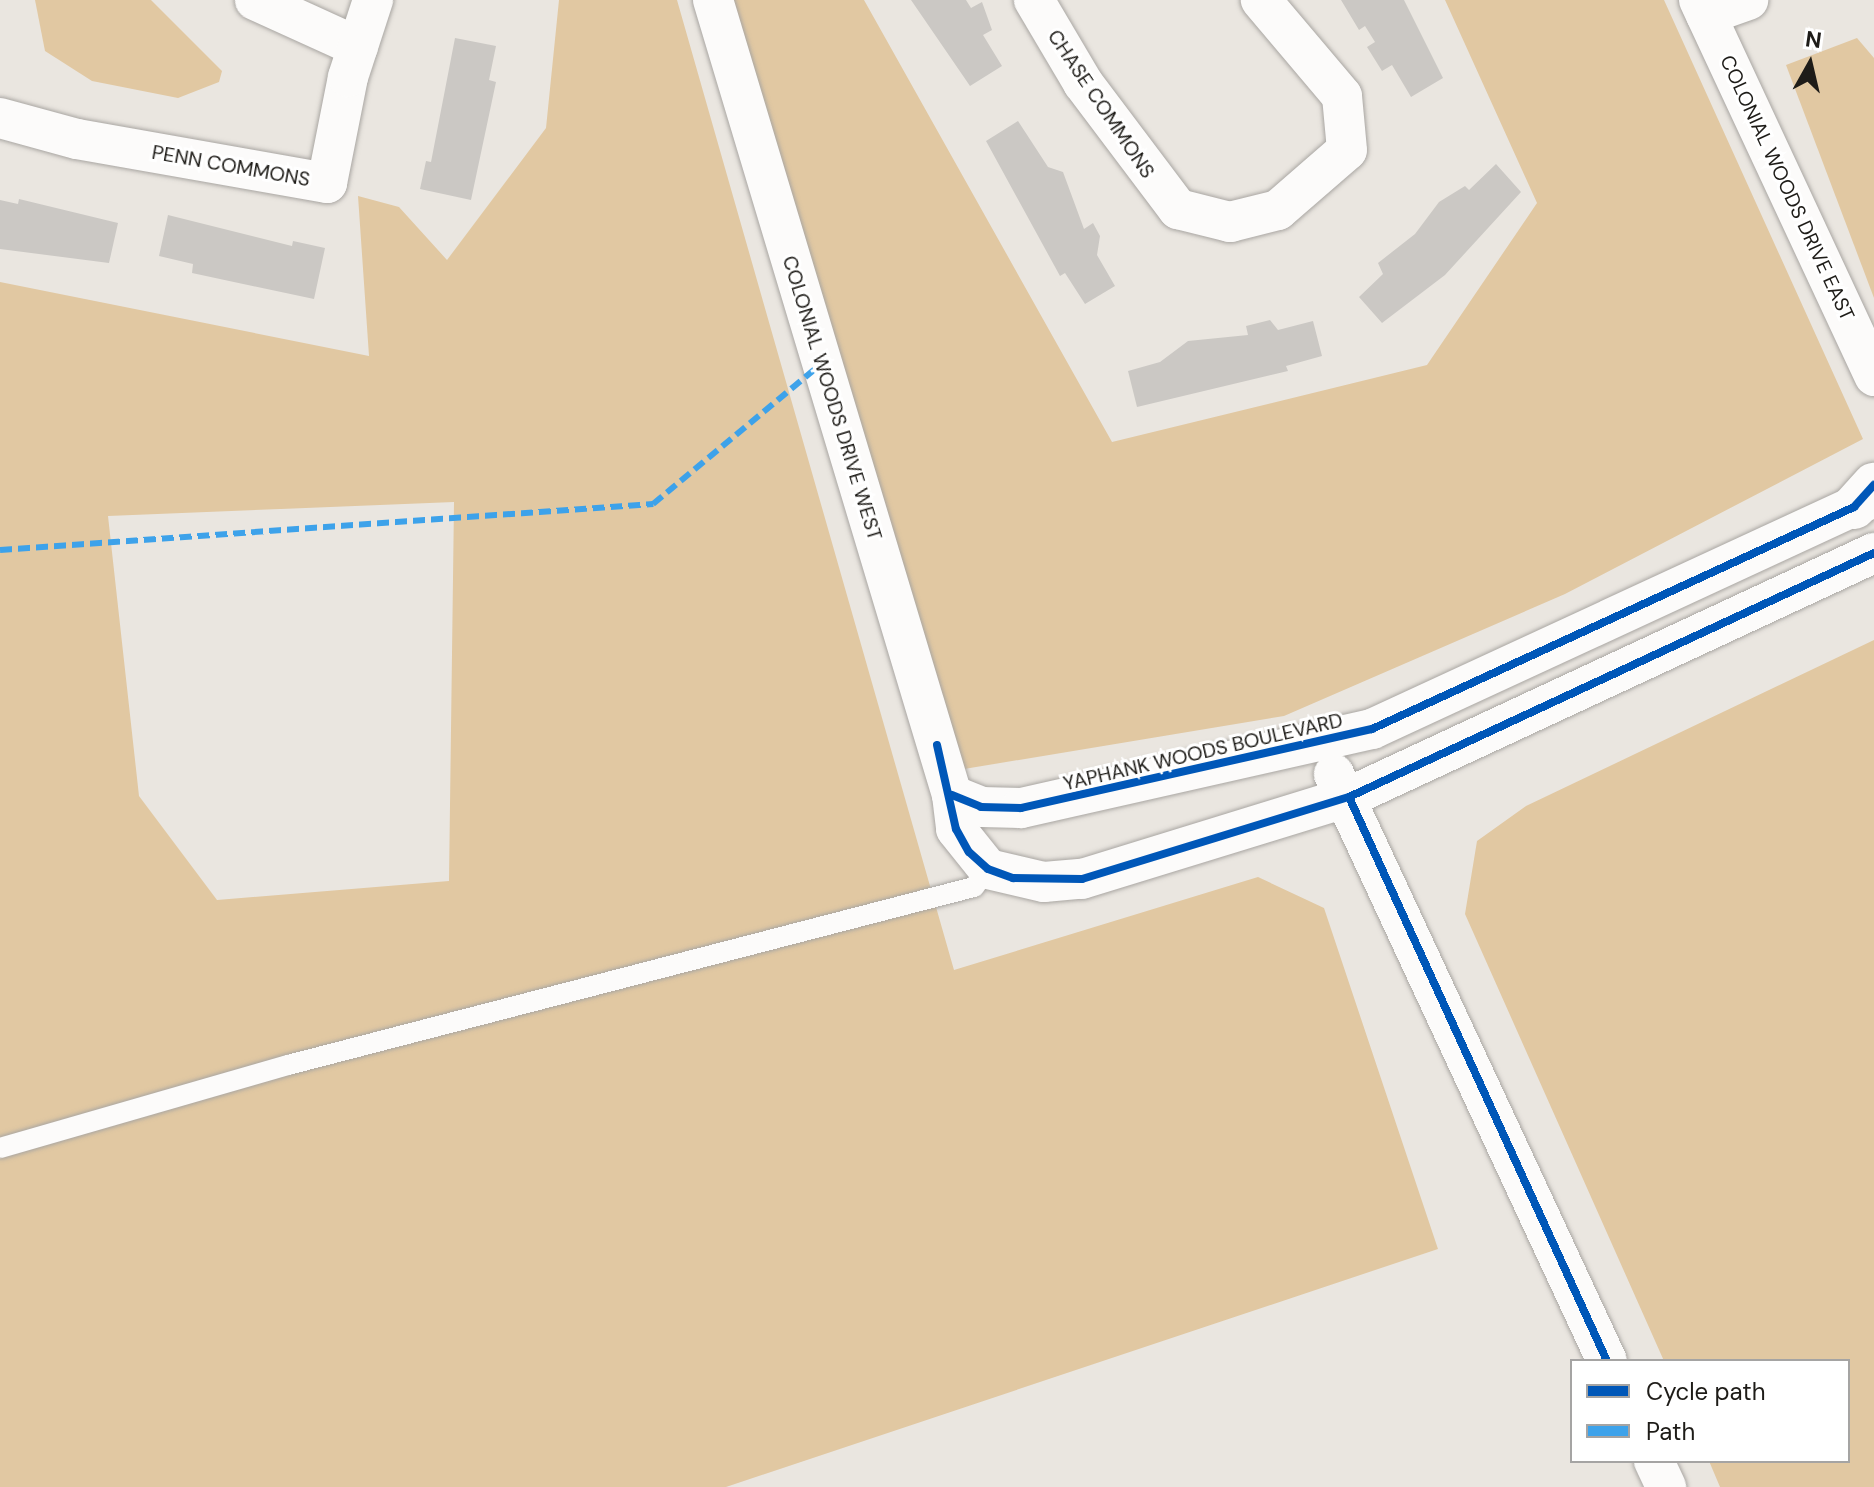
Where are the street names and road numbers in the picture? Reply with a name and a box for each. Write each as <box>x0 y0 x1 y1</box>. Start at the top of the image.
street label: CHASE COMMONS <box>1042 25 1160 183</box>
street label: COLONIAL WOODS DRIVE EAST <box>1715 51 1859 325</box>
street label: PENN COMMONS <box>150 140 312 192</box>
street label: COLONIAL WOODS DRIVE WEST <box>777 253 887 543</box>
street label: YAPHANK WOODS BOULEVARD <box>1061 708 1345 796</box>

